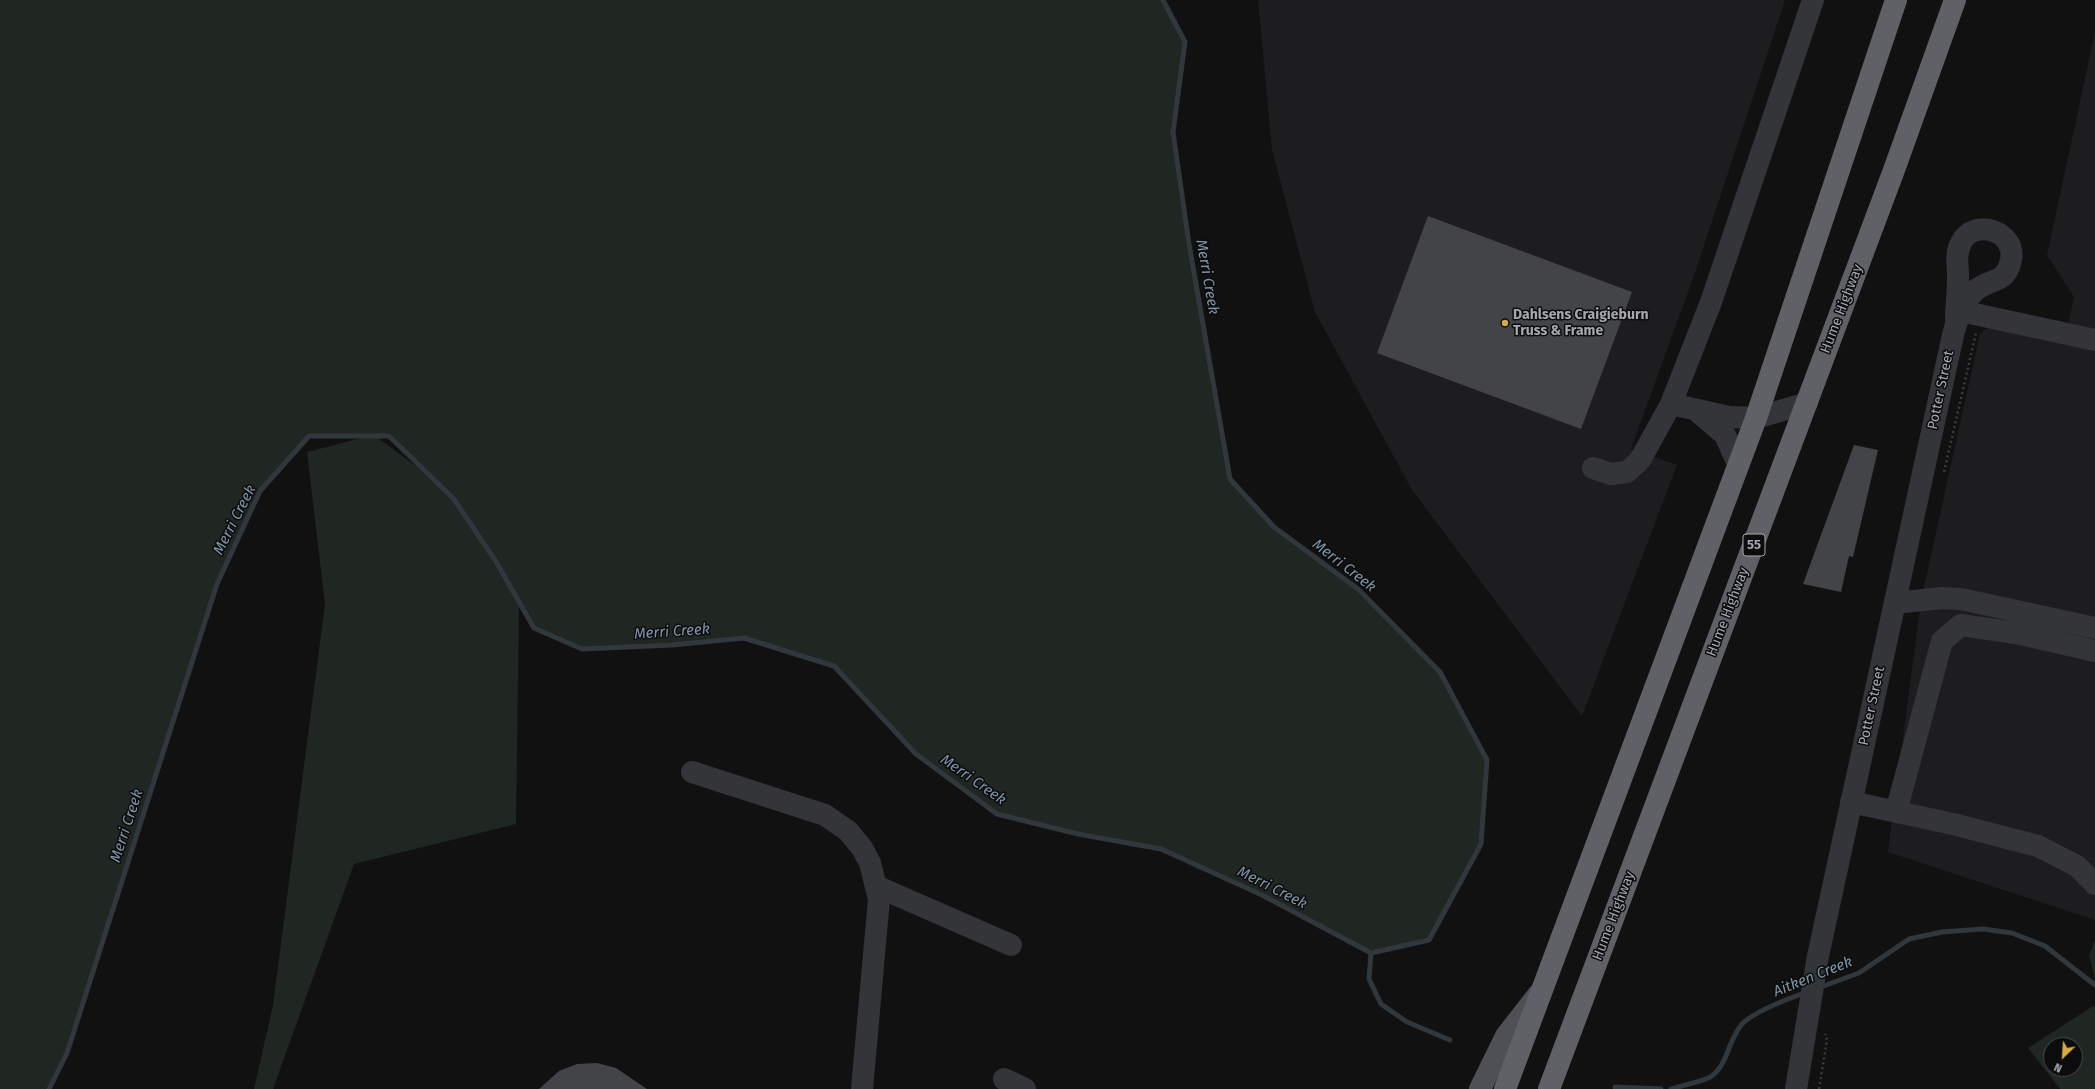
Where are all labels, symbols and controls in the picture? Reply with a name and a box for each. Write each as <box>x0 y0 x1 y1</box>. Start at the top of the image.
water label: Merri Creek <box>1192 238 1222 316</box>
street label: Hume Highway <box>1817 262 1867 356</box>
place label: Dahlsens Craigieburn Truss & Frame <box>1513 307 1649 340</box>
marker: Dahlsens Craigieburn Truss & Frame <box>1500 318 1510 328</box>
street label: Potter Street <box>1924 349 1958 431</box>
water label: Merri Creek <box>210 482 260 558</box>
road number: 55 <box>1743 534 1765 556</box>
water label: Merri Creek <box>1309 536 1379 596</box>
street label: Hume Highway <box>1703 565 1753 659</box>
water label: Merri Creek <box>634 620 710 644</box>
street label: Potter Street <box>1855 665 1889 747</box>
water label: Merri Creek <box>937 751 1009 809</box>
water label: Merri Creek <box>107 787 147 865</box>
water label: Merri Creek <box>1234 863 1310 913</box>
street label: Hume Highway <box>1589 869 1639 963</box>
water label: Aitken Creek <box>1771 953 1855 1001</box>
north arrow <box>2043 1037 2083 1077</box>
text: N <box>2052 1060 2064 1075</box>

